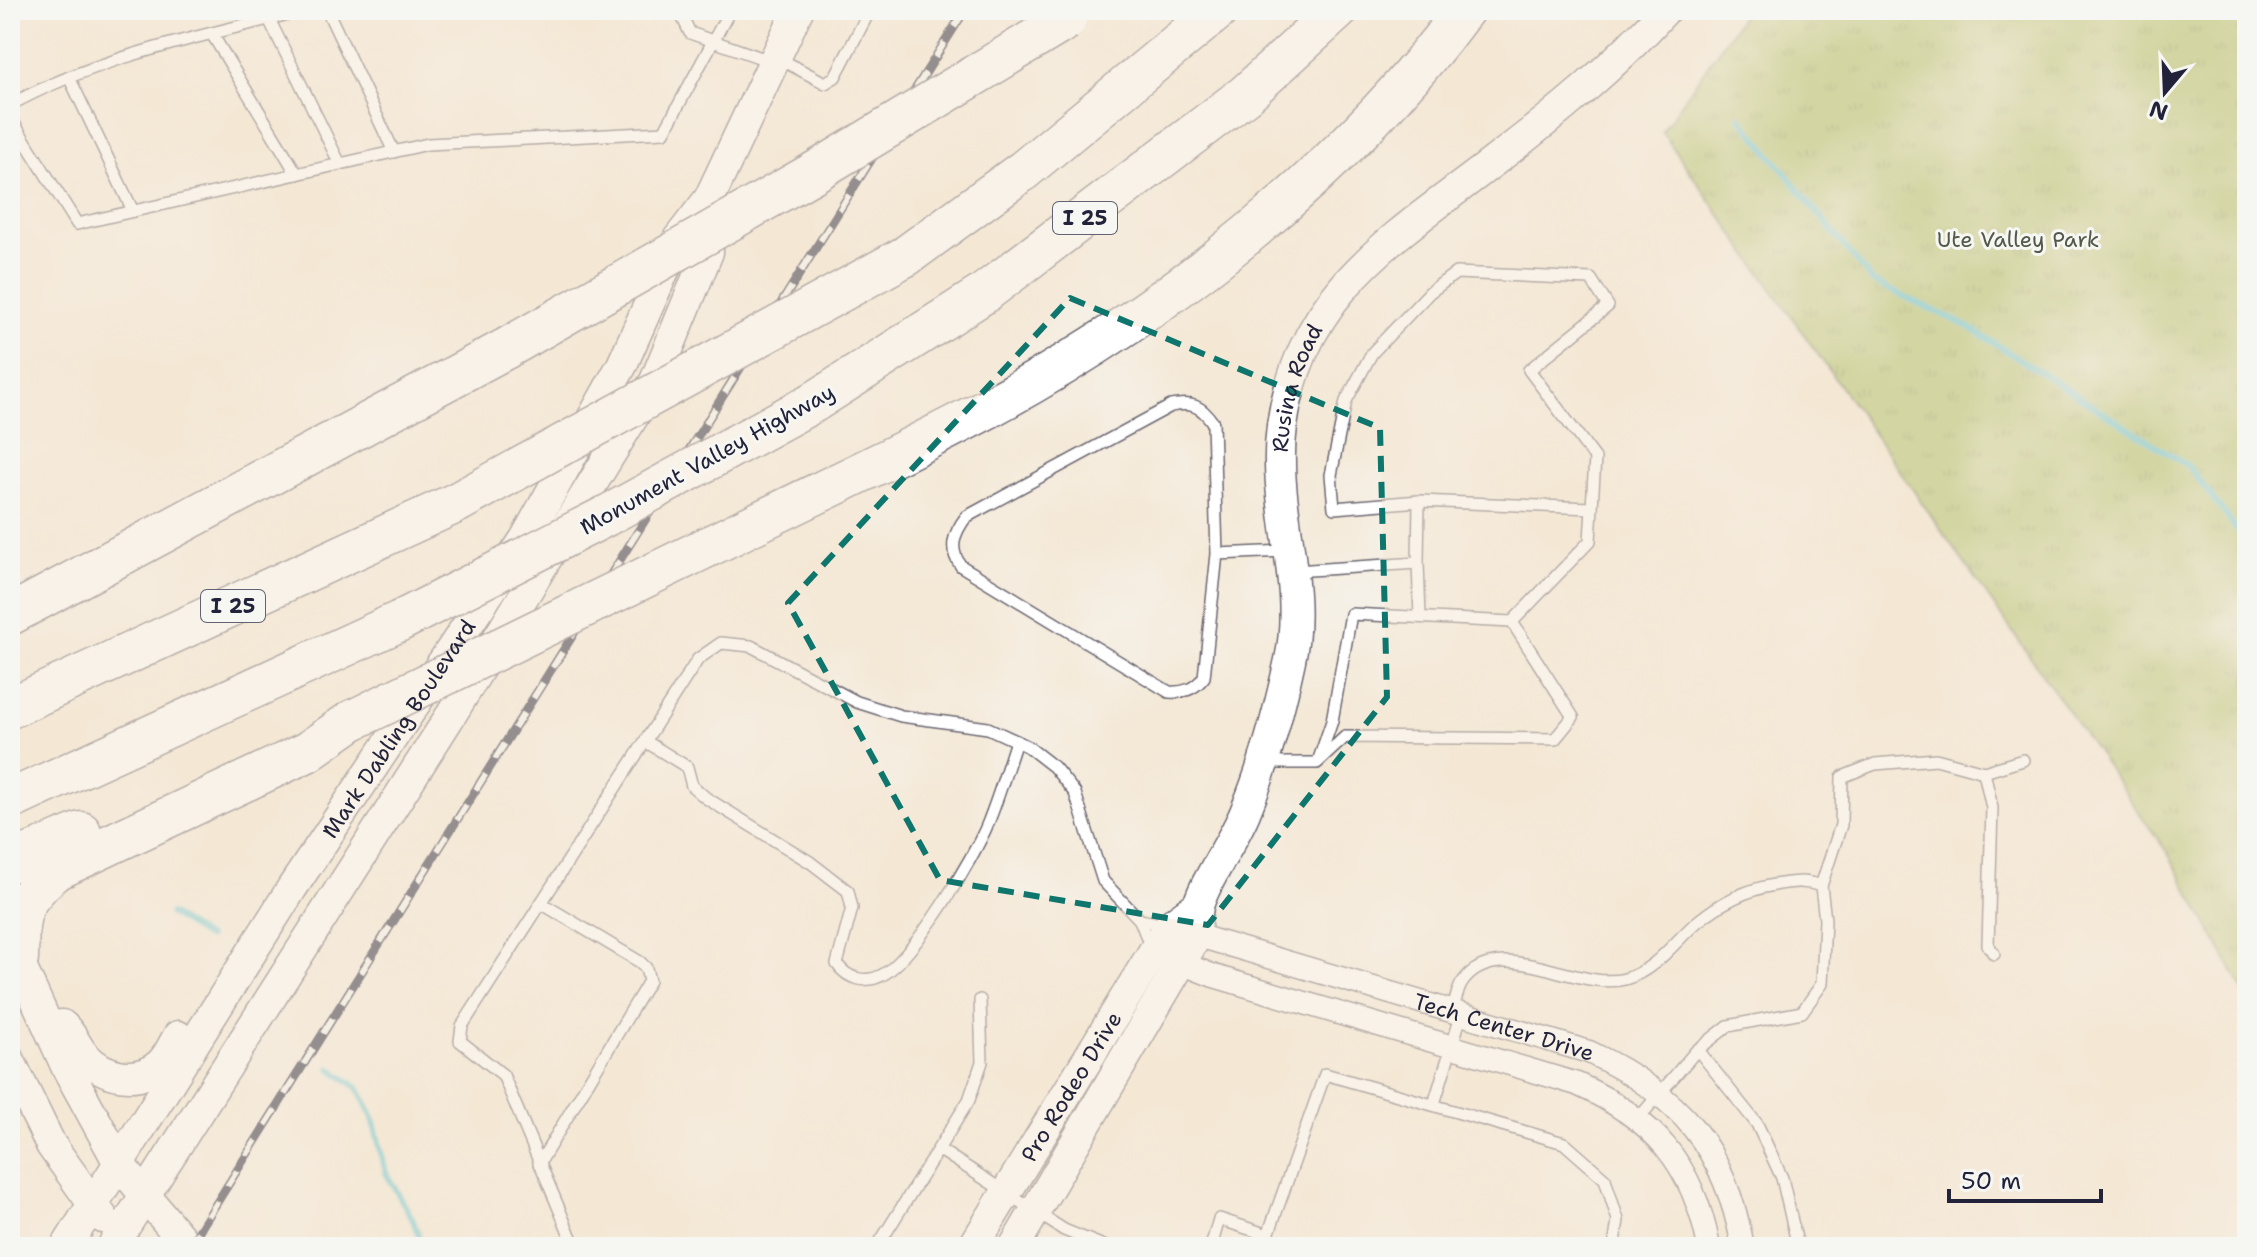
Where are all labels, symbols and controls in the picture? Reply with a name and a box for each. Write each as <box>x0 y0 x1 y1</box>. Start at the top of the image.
north arrow <box>2125 52 2205 132</box>
text: N <box>2146 94 2172 127</box>
road number: I 25 <box>1053 202 1117 234</box>
park label: Ute Valley Park <box>1937 225 2099 254</box>
street label: Rusina Road <box>1266 318 1329 453</box>
street label: Monument Valley Highway <box>575 377 840 542</box>
road number: I 25 <box>201 590 265 622</box>
street label: Mark Dabling Boulevard <box>315 614 482 844</box>
street label: Tech Center Drive <box>1410 987 1598 1068</box>
street label: Pro Rodeo Drive <box>1014 1006 1128 1167</box>
scale bar <box>1949 1153 2101 1203</box>
text: 50 m <box>1961 1165 2021 1197</box>

